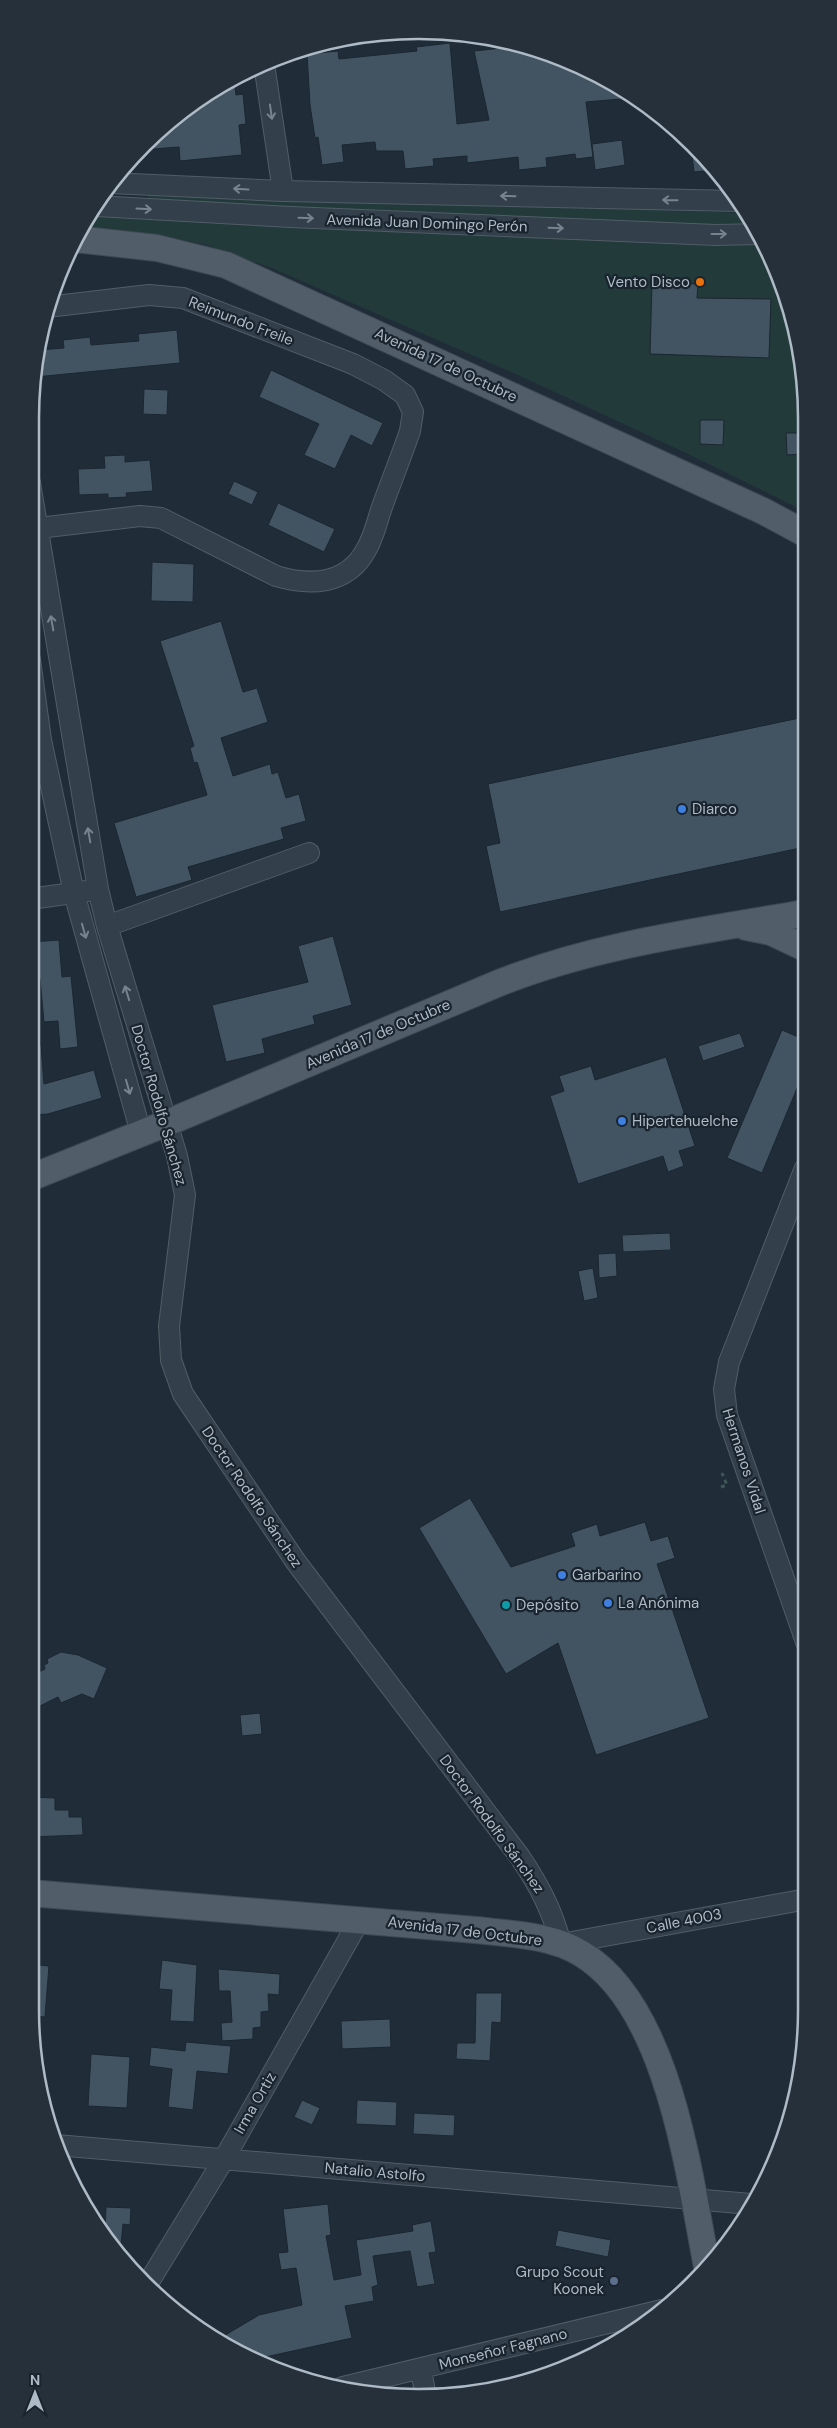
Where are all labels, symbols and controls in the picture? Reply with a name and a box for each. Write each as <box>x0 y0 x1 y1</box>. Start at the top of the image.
one-way arrow <box>267 104 277 120</box>
one-way arrow <box>233 185 249 194</box>
one-way arrow <box>500 192 516 201</box>
one-way arrow <box>663 195 679 205</box>
one-way arrow <box>136 204 152 213</box>
street label: Avenida Juan Domingo Perón <box>326 209 528 237</box>
one-way arrow <box>298 213 314 223</box>
one-way arrow <box>548 224 564 233</box>
one-way arrow <box>710 230 726 239</box>
place label: Vento Disco <box>606 272 690 292</box>
marker: Vento Disco <box>694 276 706 288</box>
street label: Reimundo Freile <box>186 292 296 350</box>
street label: Avenida 17 de Octubre <box>371 323 521 407</box>
one-way arrow <box>47 615 57 631</box>
place label: Diarco <box>692 799 737 819</box>
marker: Diarco <box>676 803 688 815</box>
one-way arrow <box>83 827 93 843</box>
one-way arrow <box>80 922 90 938</box>
one-way arrow <box>121 985 131 1001</box>
street label: Avenida 17 de Octubre <box>303 994 453 1074</box>
street label: Doctor Rodolfo Sánchez <box>126 1022 192 1188</box>
one-way arrow <box>124 1079 134 1095</box>
place label: Hipertehuelche <box>632 1111 738 1131</box>
marker: Hipertehuelche <box>616 1115 628 1127</box>
street label: Hermanos Vidal <box>718 1406 770 1516</box>
street label: Doctor Rodolfo Sánchez <box>197 1422 307 1572</box>
place label: Garbarino <box>572 1565 641 1585</box>
marker: Garbarino <box>556 1569 568 1581</box>
place label: La Anónima <box>618 1593 699 1613</box>
place label: Depósito <box>516 1595 579 1615</box>
marker: La Anónima <box>602 1597 614 1609</box>
marker: Depósito <box>500 1599 512 1611</box>
street label: Doctor Rodolfo Sánchez <box>435 1751 549 1897</box>
street label: Calle 4003 <box>644 1904 724 1938</box>
street label: Avenida 17 de Octubre <box>387 1912 543 1950</box>
street label: Irma Ortiz <box>229 2068 281 2137</box>
street label: Natalio Astolfo <box>324 2158 426 2186</box>
place label: Grupo Scout Koonek <box>516 2262 604 2299</box>
marker: Grupo Scout Koonek <box>608 2275 620 2287</box>
street label: Monseñor Fagnano <box>437 2323 569 2375</box>
north arrow <box>10 2368 60 2418</box>
text: N <box>30 2371 40 2389</box>

